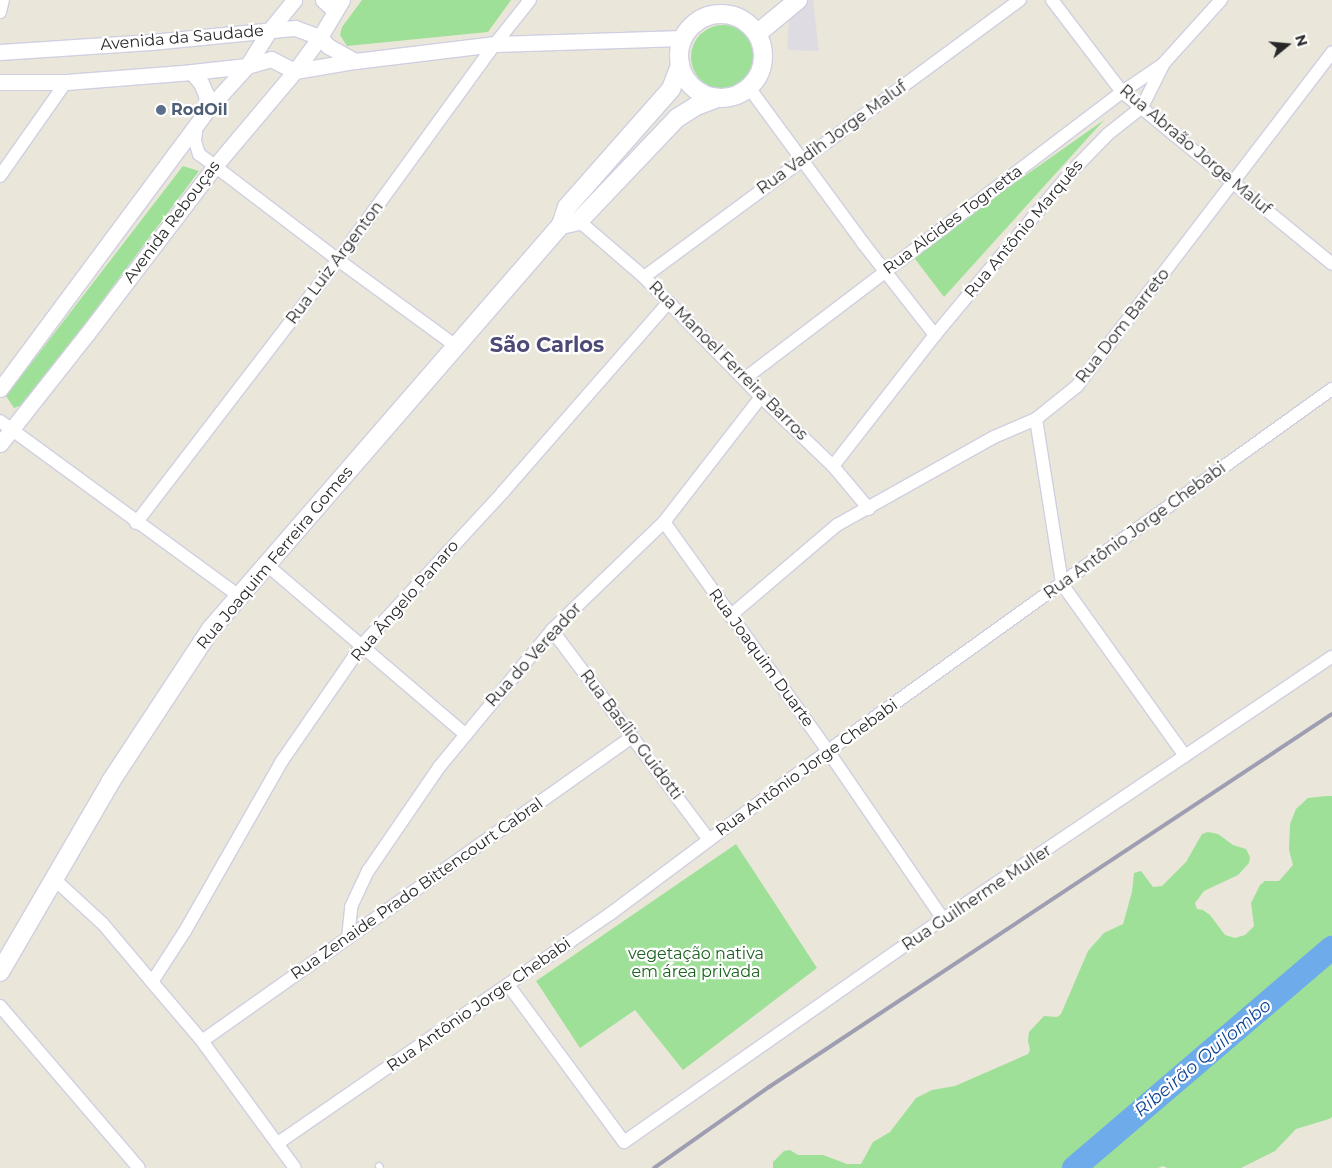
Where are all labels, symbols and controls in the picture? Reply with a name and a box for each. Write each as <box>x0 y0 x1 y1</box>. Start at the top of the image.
north arrow <box>1262 20 1312 70</box>
street label: Avenida da Saudade <box>99 21 265 55</box>
text: N <box>1291 33 1312 49</box>
street label: Rua Vadih Jorge Maluf <box>753 77 911 199</box>
street label: Rua Abraão Jorge Maluf <box>1116 81 1274 219</box>
place label: RodOil <box>171 100 227 120</box>
marker: RodOil <box>155 104 167 116</box>
street label: Rua Antônio Marquês <box>961 156 1087 302</box>
street label: Avenida Rebouças <box>120 157 224 287</box>
street label: Rua Alcides Tognetta <box>880 161 1026 279</box>
street label: Rua Luiz Argenton <box>283 198 387 328</box>
street label: Rua Dom Barreto <box>1072 265 1174 387</box>
street label: Rua Manoel Ferreira Barros <box>645 278 811 444</box>
district label: São Carlos <box>490 332 604 358</box>
street label: Rua Antônio Jorge Chebabi <box>1040 459 1230 603</box>
street label: Rua Joaquim Ferreira Gomes <box>193 463 357 653</box>
street label: Rua Ângelo Panaro <box>347 536 463 666</box>
street label: Rua Joaquim Duarte <box>704 585 818 731</box>
street label: Rua do Vereador <box>482 599 586 711</box>
street label: Rua Basílio Guidotti <box>576 666 686 804</box>
street label: Rua Antônio Jorge Chebabi <box>712 696 902 840</box>
street label: Rua Zenaide Prado Bittencourt Cabral <box>287 794 547 984</box>
street label: Rua Guilherme Muller <box>899 841 1055 955</box>
street label: Rua Antônio Jorge Chebabi <box>383 934 575 1076</box>
park label: vegetação nativa em área privada <box>628 944 764 982</box>
water label: Ribeirão Quilombo <box>1130 995 1276 1121</box>

